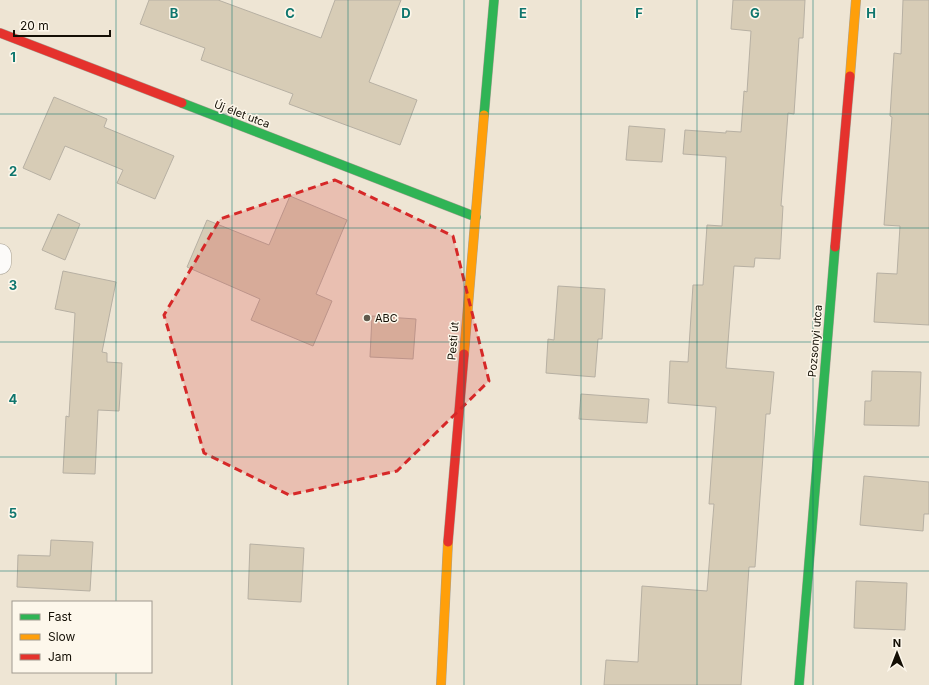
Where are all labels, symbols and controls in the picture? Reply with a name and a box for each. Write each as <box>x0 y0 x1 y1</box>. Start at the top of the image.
text: B <box>170 5 179 21</box>
text: C <box>285 5 295 21</box>
text: D <box>401 5 411 21</box>
text: E <box>519 5 527 21</box>
text: F <box>635 5 643 21</box>
text: G <box>750 5 760 21</box>
text: H <box>866 5 876 21</box>
scale bar <box>14 12 110 38</box>
text: 20 m <box>20 18 49 33</box>
text: 1 <box>10 49 16 65</box>
street label: Új élet utca <box>212 97 272 131</box>
text: 2 <box>9 163 17 179</box>
text: 3 <box>9 277 17 293</box>
street label: Pozsonyi utca <box>805 304 825 378</box>
place label: ABC <box>375 311 398 325</box>
marker: ABC <box>362 313 372 323</box>
street label: Pesti út <box>444 321 462 361</box>
text: 4 <box>9 391 18 407</box>
text: 5 <box>9 505 17 521</box>
legend <box>12 601 152 673</box>
text: Fast <box>48 609 72 624</box>
text: Slow <box>48 629 76 644</box>
north arrow <box>877 633 917 673</box>
text: N <box>893 636 901 650</box>
text: Jam <box>48 649 72 664</box>

